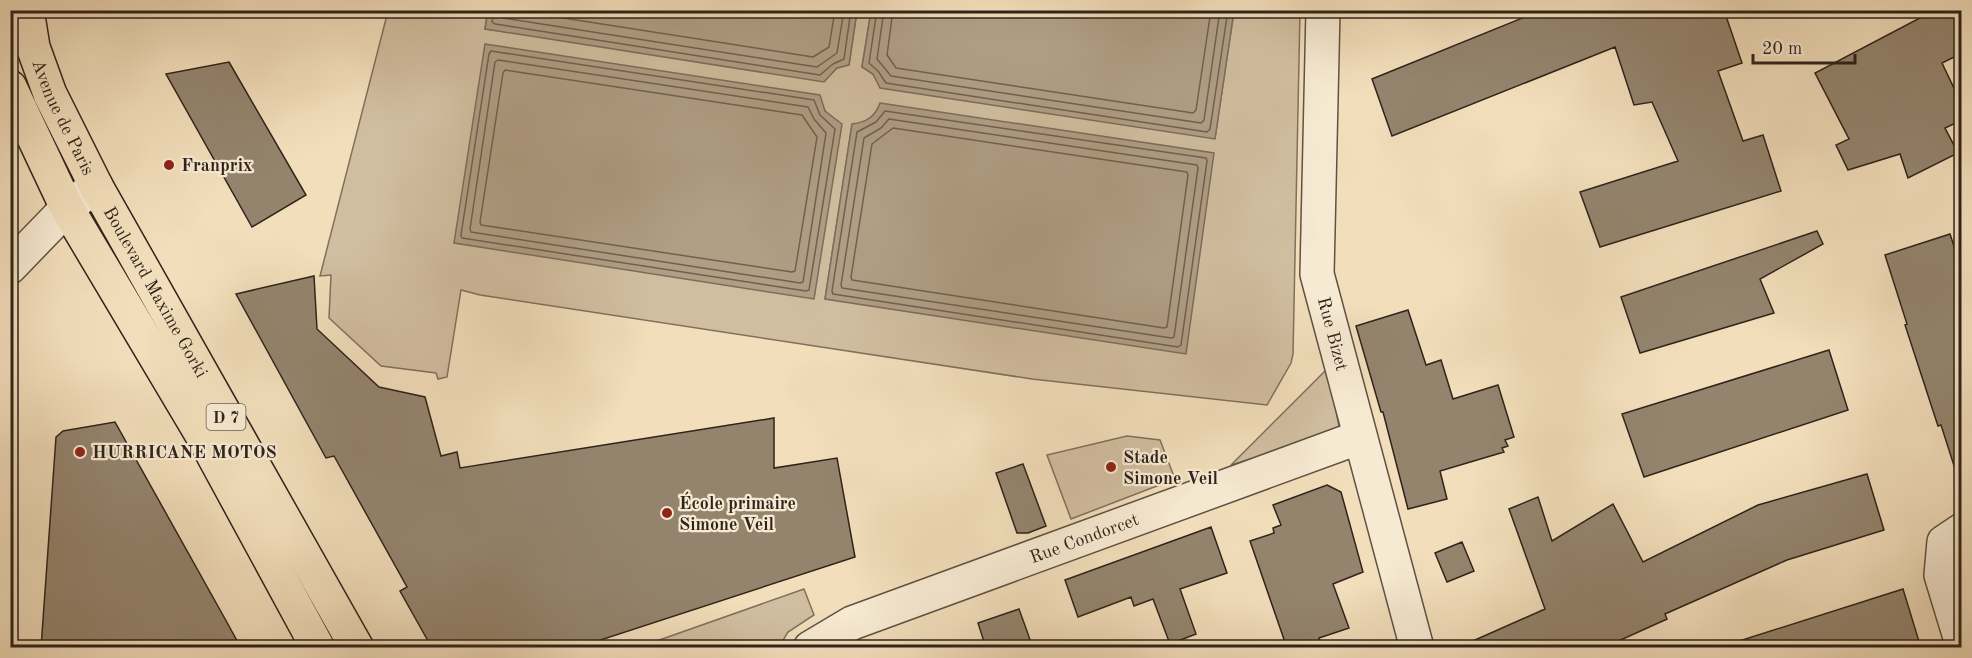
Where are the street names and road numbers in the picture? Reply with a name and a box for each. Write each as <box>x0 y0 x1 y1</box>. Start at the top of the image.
street label: Avenue de Paris <box>28 57 97 178</box>
street label: Boulevard Maxime Gorki <box>100 204 210 381</box>
street label: Rue Bizet <box>1314 295 1350 373</box>
road number: D 7 <box>206 404 246 430</box>
street label: Rue Condorcet <box>1027 511 1141 567</box>

